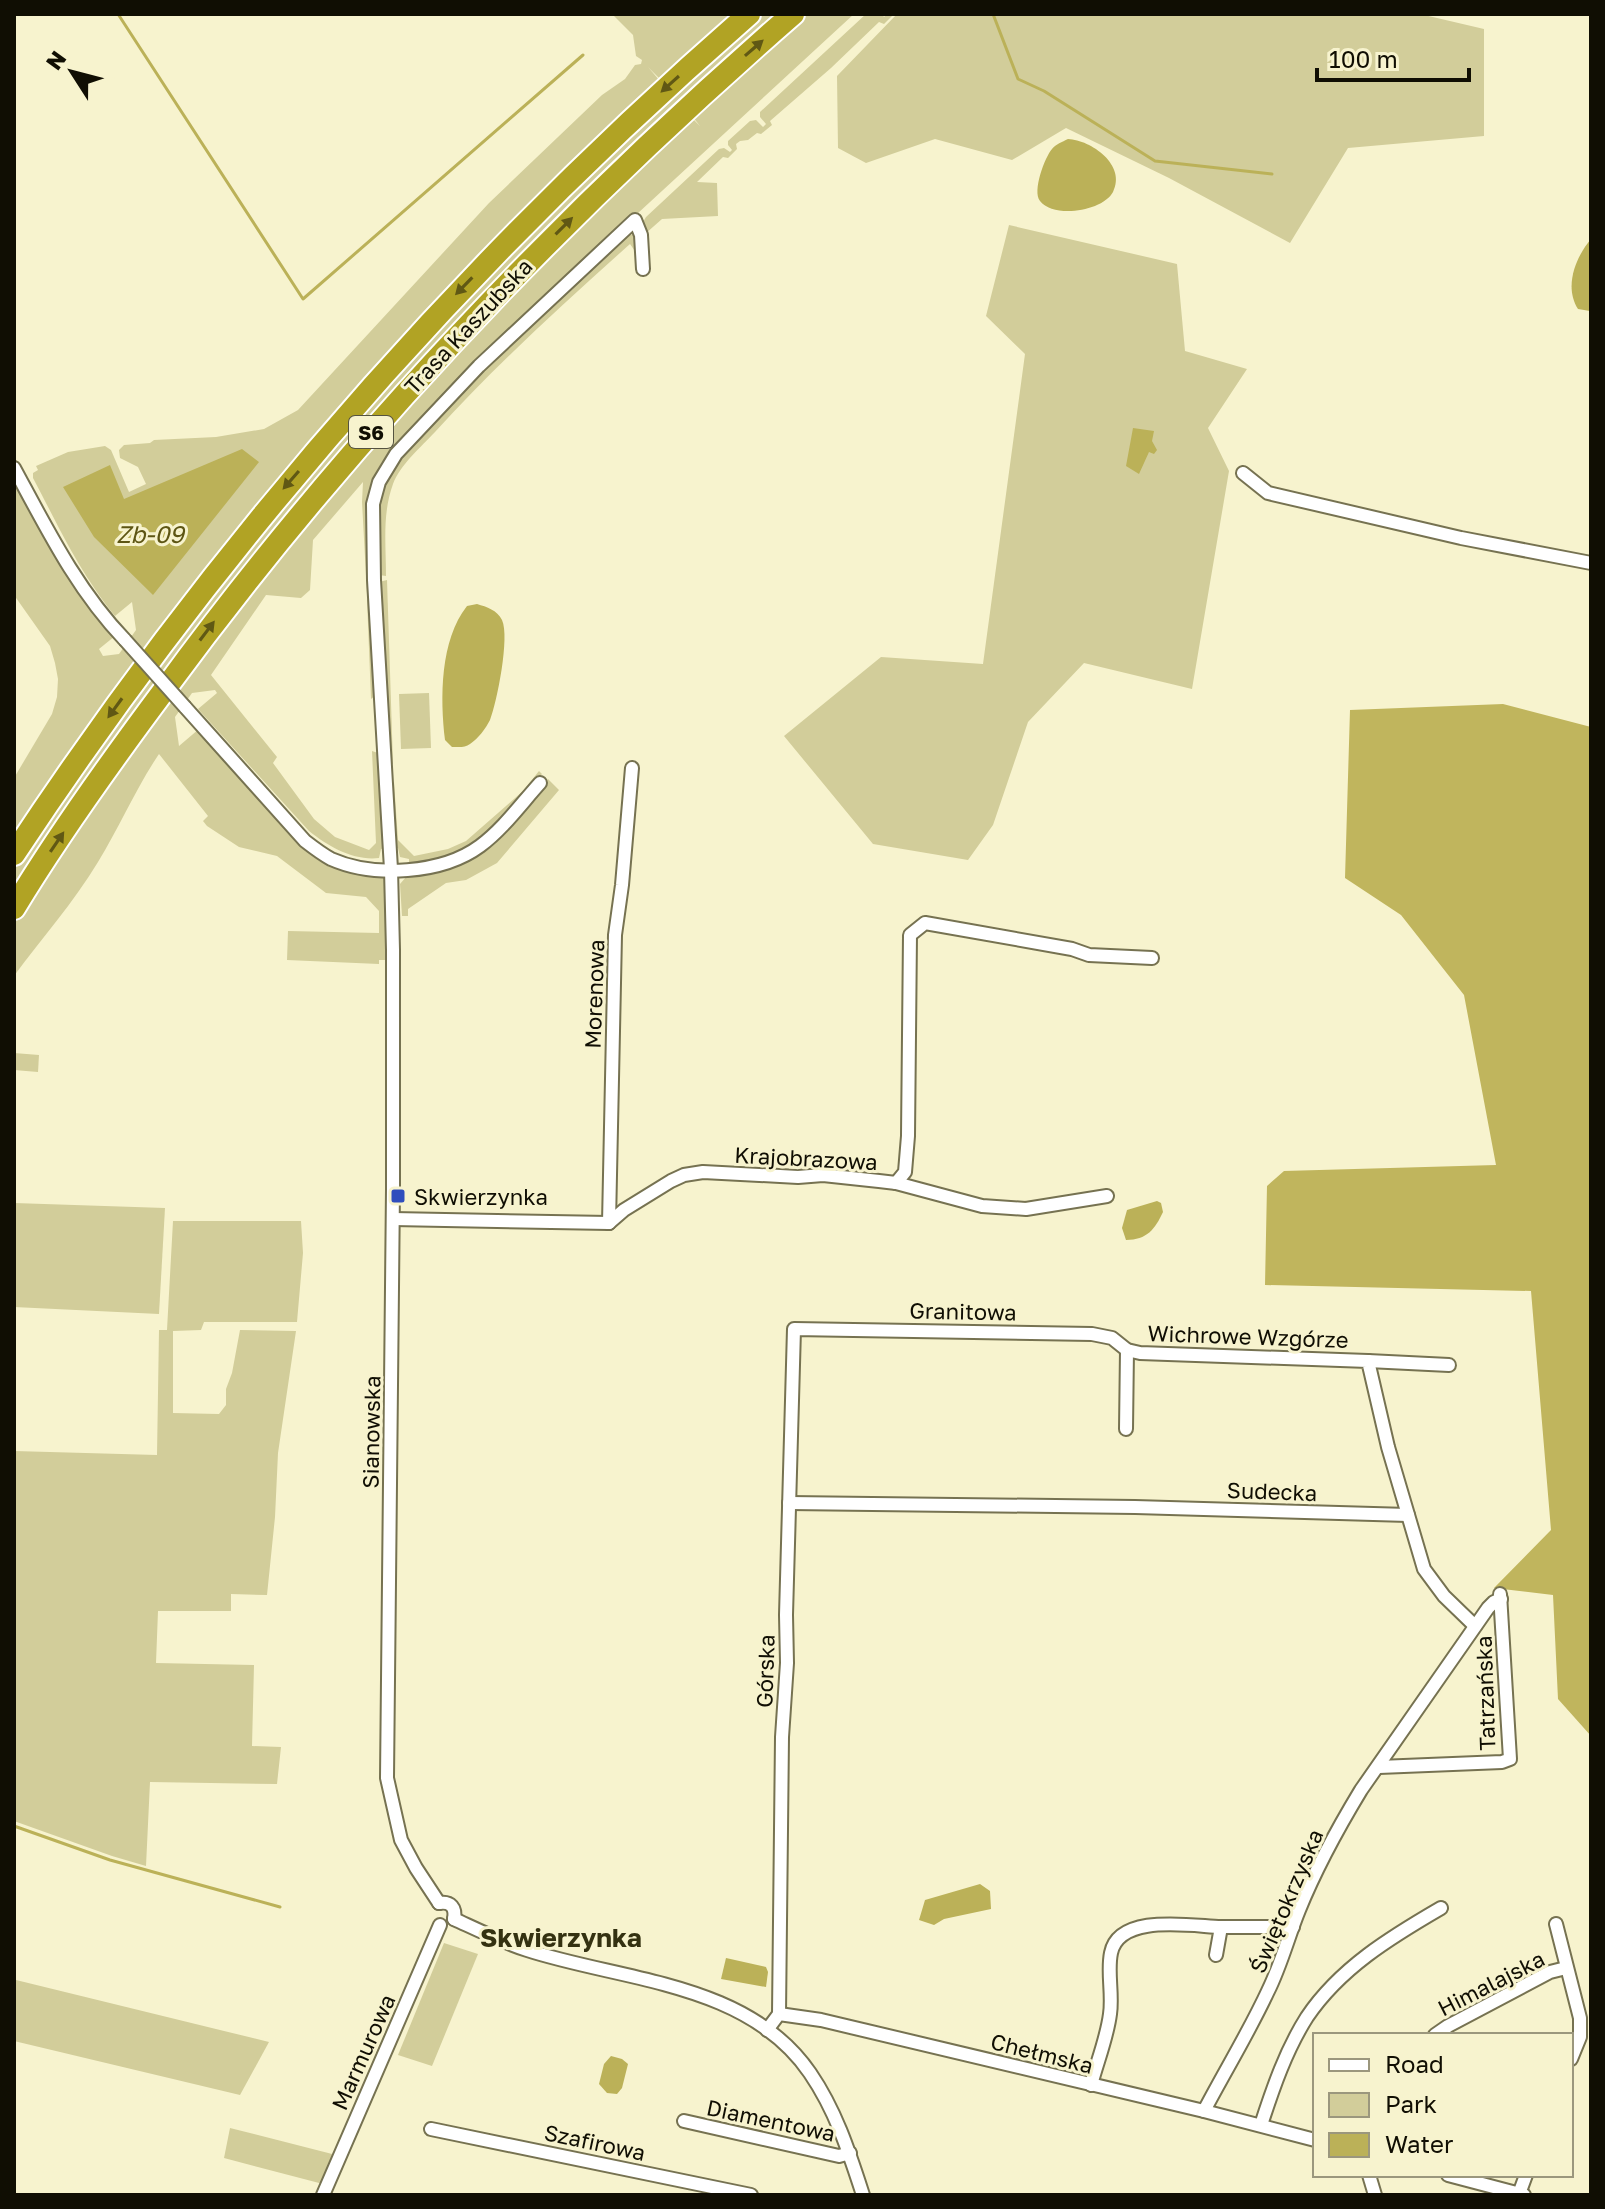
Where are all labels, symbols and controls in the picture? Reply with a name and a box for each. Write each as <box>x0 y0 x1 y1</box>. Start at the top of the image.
north arrow <box>32 32 112 112</box>
scale bar <box>1317 32 1469 82</box>
one-way arrow <box>744 40 764 57</box>
text: 100 m <box>1329 44 1398 73</box>
text: N <box>40 45 71 75</box>
one-way arrow <box>660 75 679 93</box>
one-way arrow <box>554 217 573 236</box>
street label: Trasa Kaszubska <box>398 253 538 399</box>
one-way arrow <box>455 276 474 295</box>
road number: S6 <box>349 416 393 448</box>
one-way arrow <box>283 469 300 489</box>
water label: Zb-09 <box>116 519 186 548</box>
one-way arrow <box>199 620 215 641</box>
one-way arrow <box>108 697 123 718</box>
one-way arrow <box>49 832 64 853</box>
street label: Morenowa <box>579 939 609 1049</box>
street label: Krajobrazowa <box>734 1141 878 1175</box>
place label: Skwierzynka <box>414 1183 548 1210</box>
marker: Skwierzynka <box>389 1187 407 1205</box>
street label: Granitowa <box>909 1297 1017 1325</box>
street label: Wichrowe Wzgórze <box>1147 1319 1349 1353</box>
street label: Sianowska <box>357 1375 385 1489</box>
street label: Sudecka <box>1226 1476 1318 1506</box>
street label: Górska <box>750 1634 780 1708</box>
street label: Tatrzańska <box>1470 1635 1500 1751</box>
street label: Świętokrzyska <box>1244 1825 1328 1977</box>
district label: Skwierzynka <box>480 1922 642 1953</box>
street label: Himalajska <box>1433 1945 1549 2021</box>
street label: Marmurowa <box>325 1990 401 2114</box>
street label: Chełmska <box>988 2027 1096 2079</box>
legend <box>1313 2033 1573 2177</box>
text: Road <box>1385 2049 1444 2078</box>
text: Park <box>1385 2089 1437 2118</box>
street label: Diamentowa <box>704 2093 838 2147</box>
street label: Szafirowa <box>542 2118 648 2166</box>
text: Water <box>1385 2129 1453 2158</box>

